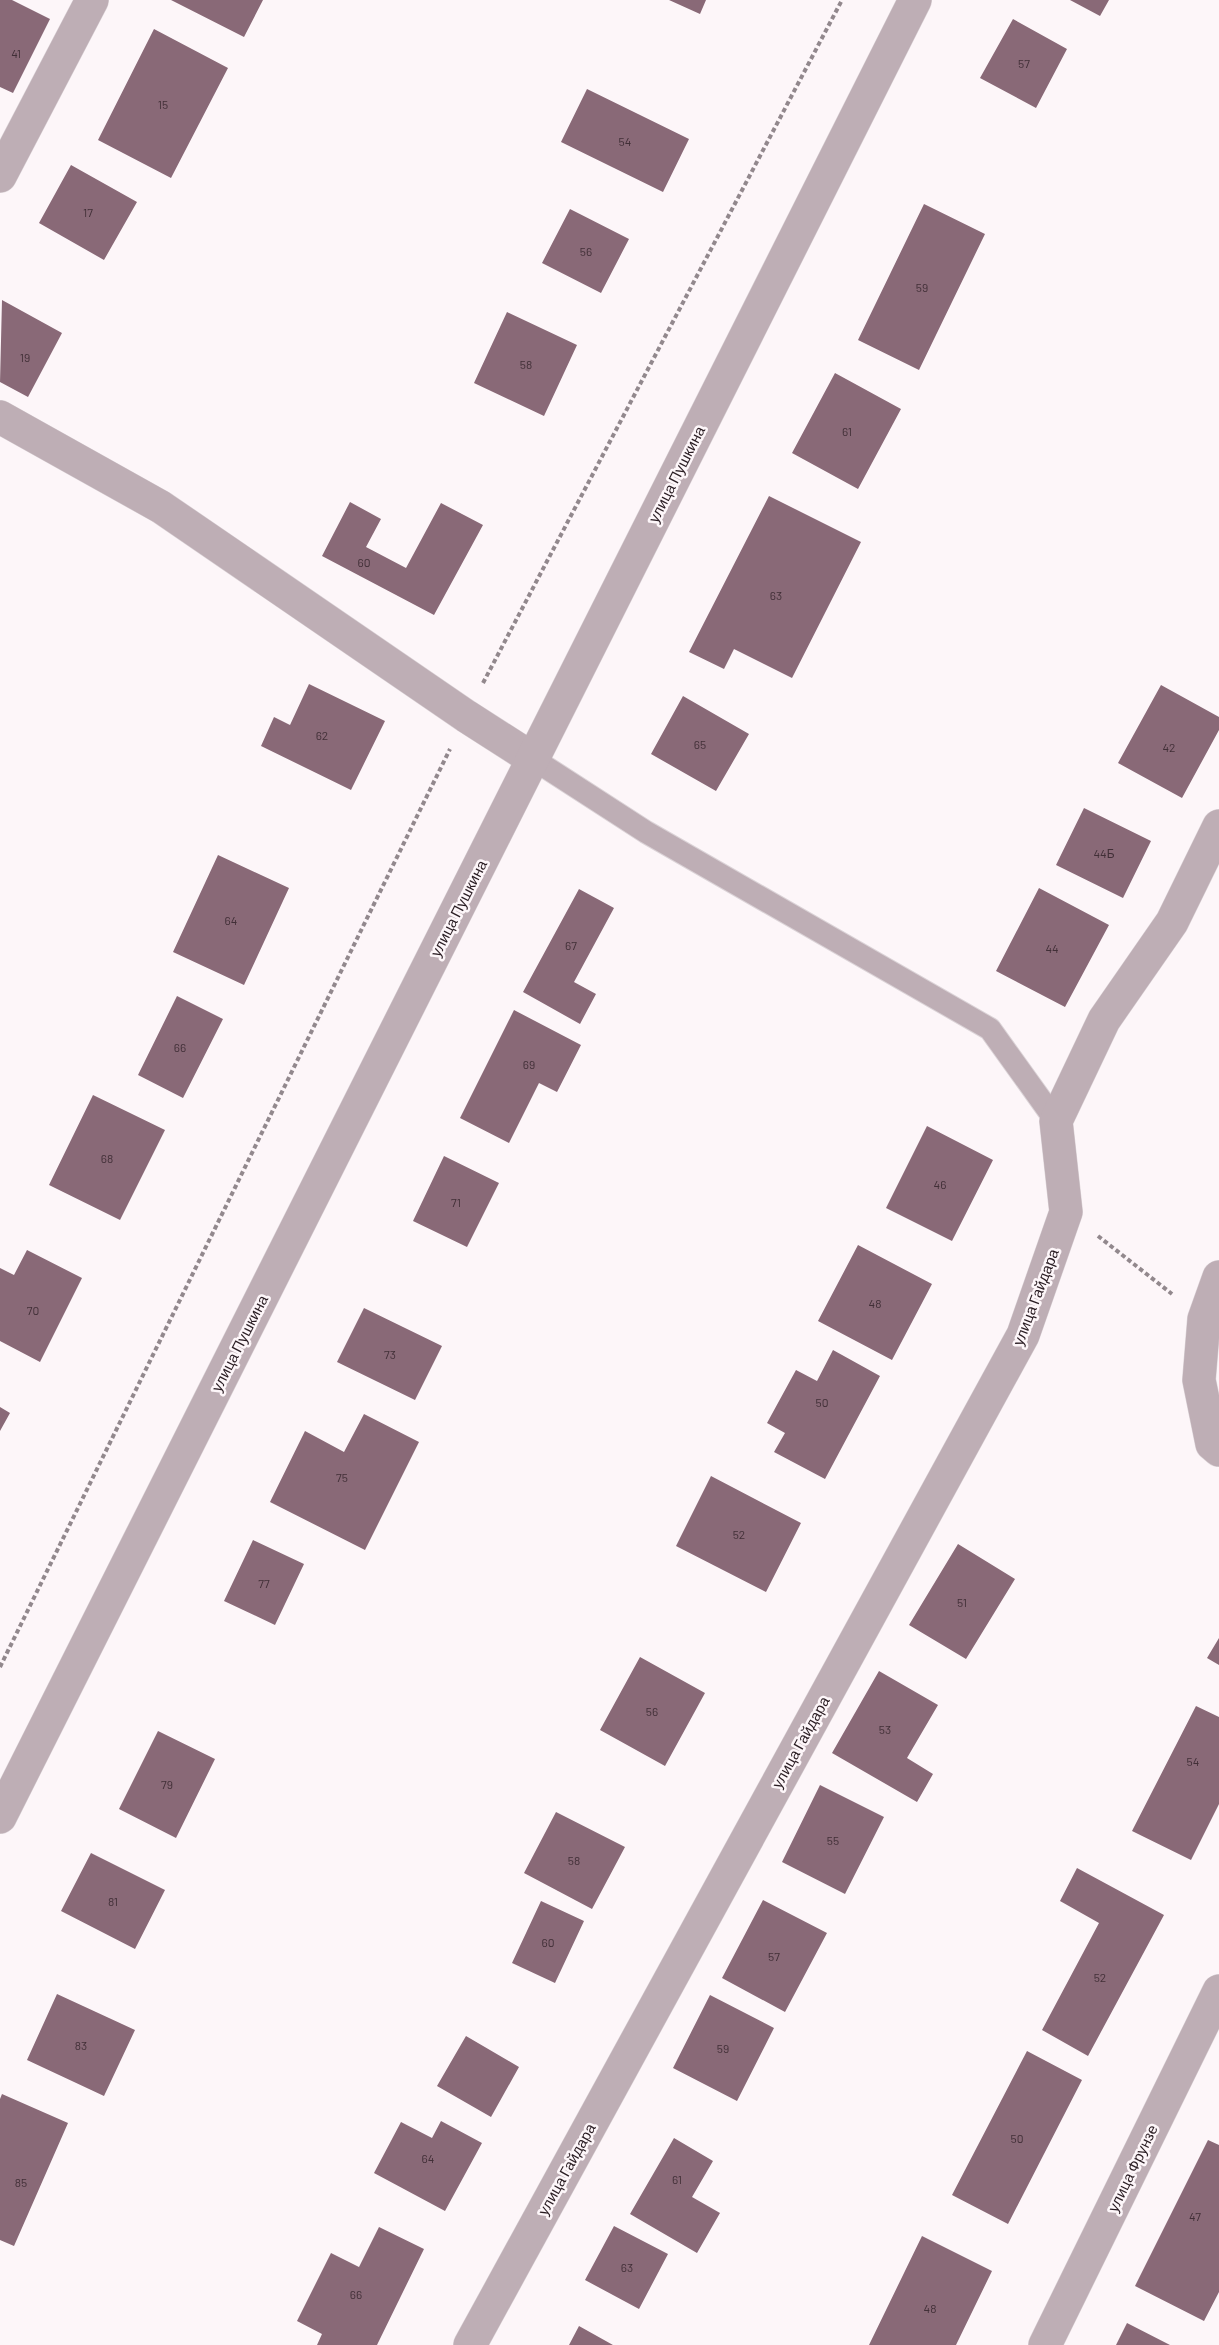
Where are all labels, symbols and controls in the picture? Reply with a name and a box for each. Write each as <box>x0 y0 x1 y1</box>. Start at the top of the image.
house number: 41 <box>11 46 21 60</box>
house number: 57 <box>1018 56 1030 70</box>
house number: 15 <box>158 97 168 111</box>
house number: 54 <box>619 134 631 148</box>
house number: 17 <box>83 205 93 219</box>
house number: 56 <box>580 244 592 258</box>
house number: 59 <box>916 280 928 294</box>
house number: 19 <box>20 350 30 364</box>
house number: 58 <box>520 357 532 371</box>
street label: улица Пушкина <box>644 422 708 525</box>
house number: 61 <box>842 424 852 438</box>
house number: 60 <box>358 555 370 569</box>
house number: 63 <box>770 588 782 602</box>
house number: 62 <box>316 728 328 742</box>
house number: 65 <box>694 737 706 751</box>
house number: 42 <box>1162 740 1176 754</box>
house number: 44Б <box>1093 846 1115 860</box>
street label: улица Пушкина <box>426 856 490 959</box>
house number: 64 <box>225 913 237 927</box>
house number: 67 <box>565 938 577 952</box>
house number: 44 <box>1045 941 1059 955</box>
house number: 66 <box>174 1040 186 1054</box>
house number: 69 <box>523 1057 535 1071</box>
house number: 68 <box>101 1151 113 1165</box>
house number: 46 <box>934 1177 946 1191</box>
house number: 71 <box>451 1195 461 1209</box>
street label: улица Гайдара <box>1008 1246 1062 1348</box>
street label: улица Пушкина <box>207 1291 271 1394</box>
house number: 48 <box>869 1296 881 1310</box>
house number: 70 <box>27 1303 39 1317</box>
house number: 73 <box>384 1347 396 1361</box>
house number: 50 <box>816 1395 828 1409</box>
house number: 75 <box>336 1470 348 1484</box>
house number: 52 <box>733 1527 745 1541</box>
house number: 77 <box>258 1576 270 1590</box>
house number: 51 <box>957 1595 967 1609</box>
street label: улица Гайдара <box>767 1692 833 1791</box>
house number: 56 <box>646 1704 658 1718</box>
house number: 53 <box>879 1722 891 1736</box>
house number: 54 <box>1187 1754 1199 1768</box>
house number: 79 <box>161 1777 173 1791</box>
house number: 55 <box>827 1833 839 1847</box>
house number: 58 <box>568 1853 580 1867</box>
house number: 81 <box>108 1894 118 1908</box>
house number: 60 <box>542 1935 554 1949</box>
house number: 57 <box>768 1949 780 1963</box>
house number: 52 <box>1094 1970 1106 1984</box>
house number: 83 <box>75 2038 87 2052</box>
house number: 59 <box>717 2041 729 2055</box>
street label: улица Гайдара <box>533 2119 599 2218</box>
street label: улица Фрунзе <box>1103 2122 1161 2214</box>
house number: 50 <box>1011 2131 1023 2145</box>
house number: 64 <box>422 2151 434 2165</box>
house number: 61 <box>672 2172 682 2186</box>
house number: 85 <box>15 2175 27 2189</box>
house number: 47 <box>1189 2209 1201 2223</box>
house number: 63 <box>621 2260 633 2274</box>
house number: 66 <box>350 2287 362 2301</box>
house number: 48 <box>924 2301 936 2315</box>

